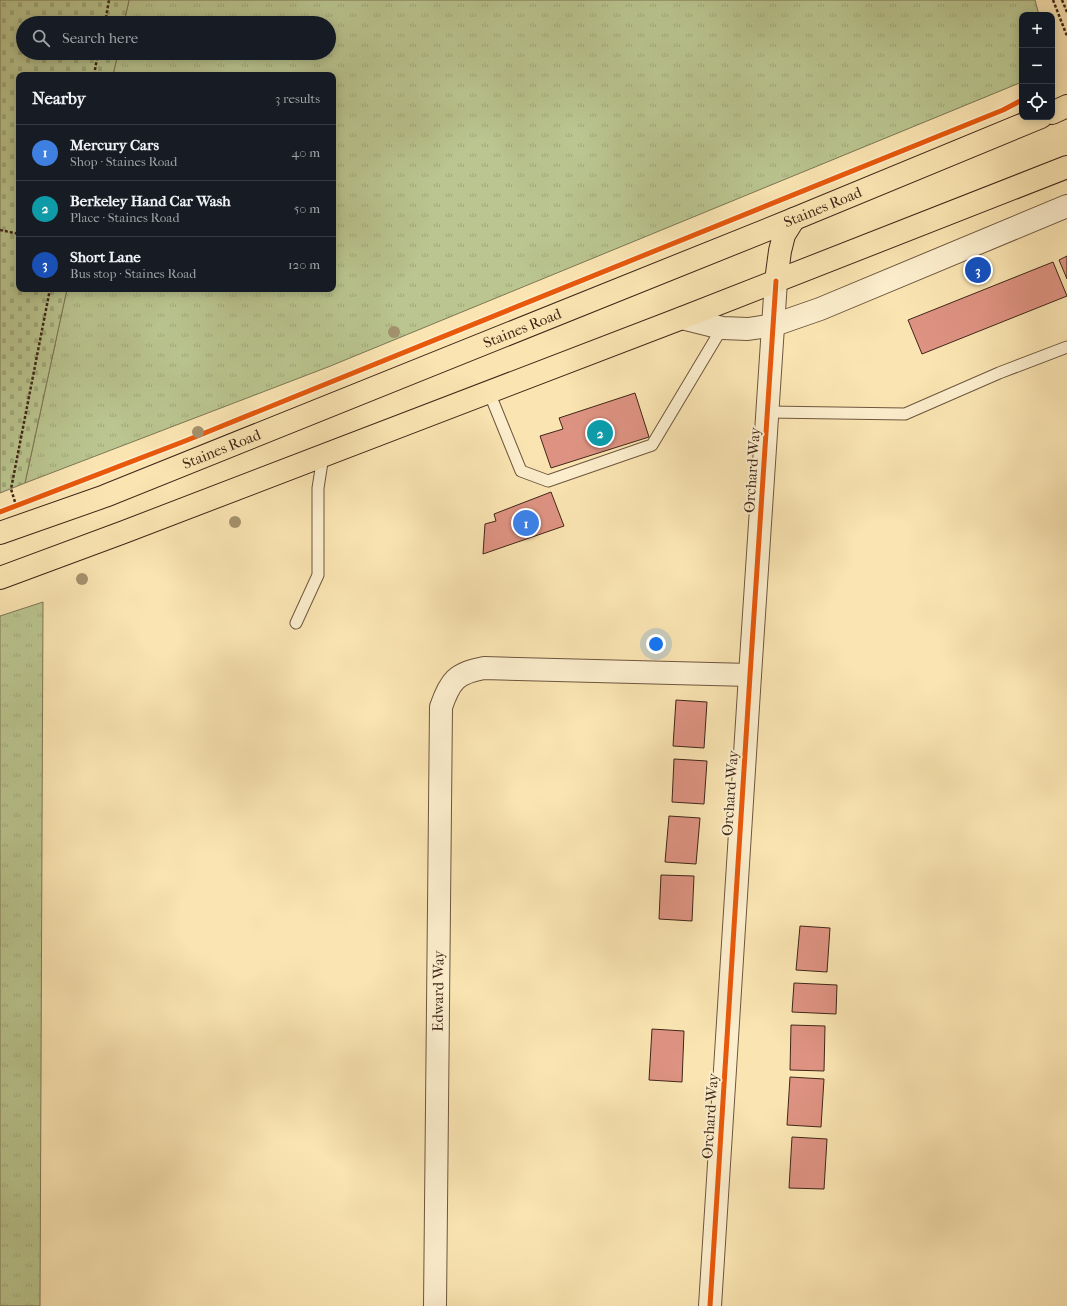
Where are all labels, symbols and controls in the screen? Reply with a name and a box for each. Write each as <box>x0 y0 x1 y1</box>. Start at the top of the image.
map controls <box>1019 12 1055 120</box>
button: + <box>1019 12 1055 48</box>
search box <box>16 16 336 60</box>
icon: search <box>30 27 52 49</box>
text: Search here <box>62 29 138 47</box>
button: − <box>1019 48 1055 84</box>
button: locate <box>1019 84 1055 120</box>
text: Nearby <box>32 88 86 108</box>
text: 3 results <box>275 91 320 106</box>
text: Mercury Cars <box>70 136 159 154</box>
text: 1 <box>43 145 47 160</box>
text: 40 m <box>292 145 320 160</box>
text: Shop · Staines Road <box>70 154 177 169</box>
street label: Staines Road <box>781 183 865 231</box>
text: Berkeley Hand Car Wash <box>70 192 231 210</box>
text: 2 <box>42 201 48 216</box>
text: 50 m <box>294 201 320 216</box>
text: Place · Staines Road <box>70 210 179 225</box>
text: Short Lane <box>70 248 141 266</box>
pin: 3 <box>965 255 991 285</box>
text: 3 <box>42 257 48 272</box>
text: 120 m <box>288 257 320 272</box>
text: Bus stop · Staines Road <box>70 266 196 281</box>
street label: Staines Road <box>480 304 565 352</box>
pin: 2 <box>587 418 613 448</box>
street label: Staines Road <box>180 425 264 473</box>
street label: Orchard Way <box>740 425 764 514</box>
pin: 1 <box>513 508 539 538</box>
your location <box>646 634 666 654</box>
street label: Orchard Way <box>718 748 742 837</box>
street label: Edward Way <box>429 949 448 1032</box>
street label: Orchard Way <box>698 1071 722 1160</box>

